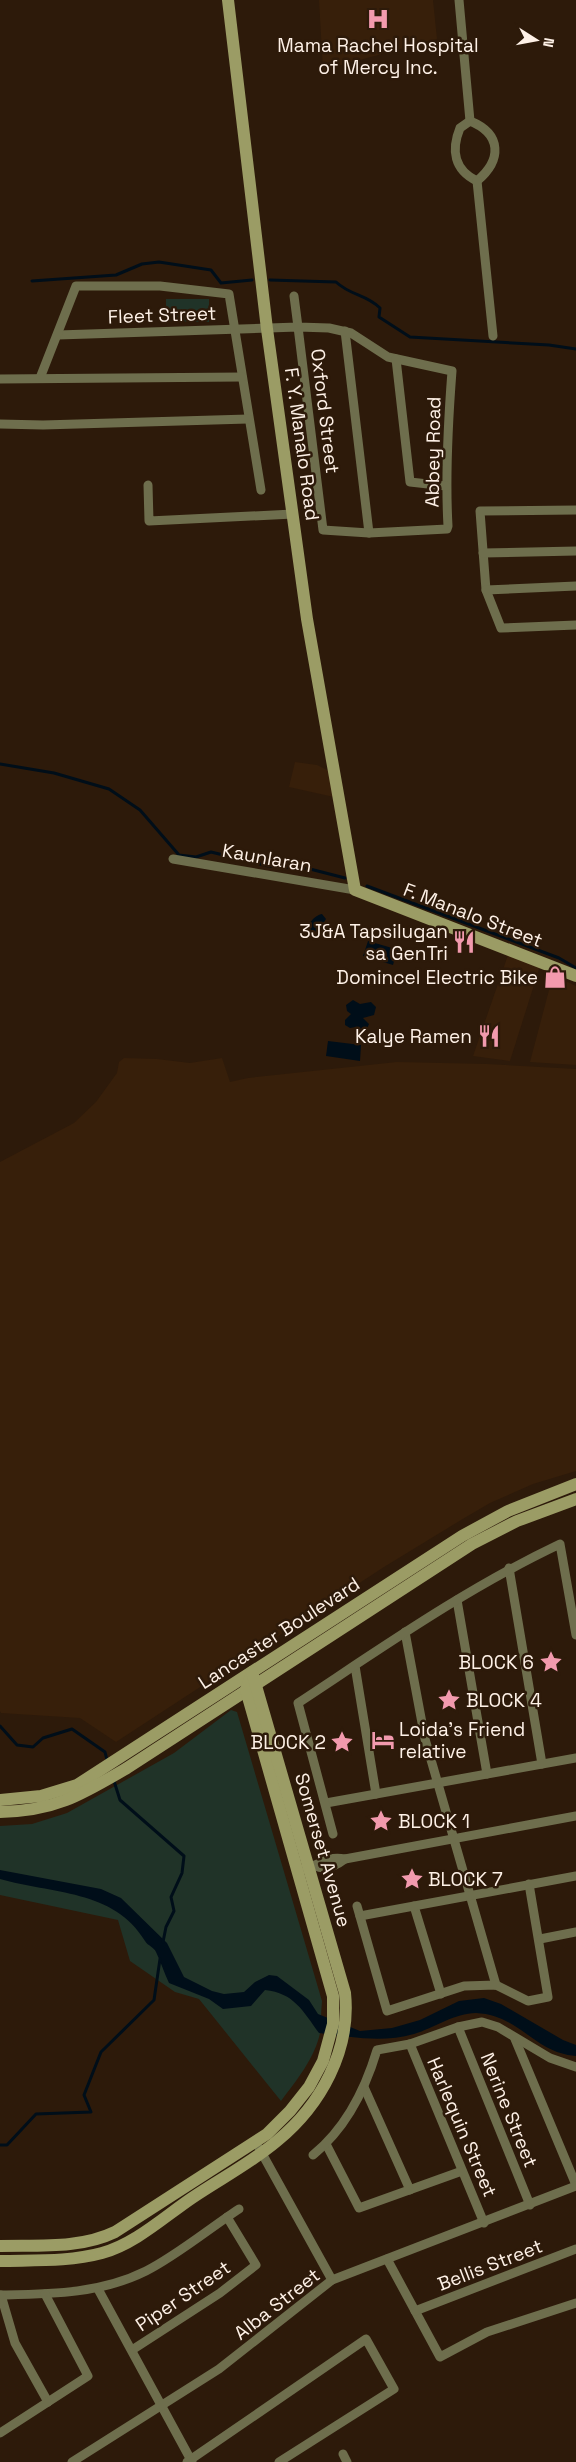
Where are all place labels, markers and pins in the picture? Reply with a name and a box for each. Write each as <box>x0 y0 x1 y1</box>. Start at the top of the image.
hospital icon: Mama Rachel Hospital of Mercy Inc. <box>365 6 391 32</box>
place label: Mama Rachel Hospital of Mercy Inc. <box>277 33 479 80</box>
place label: 3J&A Tapsilugan sa GenTri <box>299 919 448 966</box>
restaurant icon: 3J&A Tapsilugan sa GenTri <box>451 929 477 955</box>
shop icon: Domincel Electric Bike <box>542 964 568 990</box>
place label: Domincel Electric Bike <box>336 965 538 990</box>
restaurant icon: Kalye Ramen <box>476 1023 502 1049</box>
place label: Kalye Ramen <box>355 1024 472 1049</box>
place icon: BLOCK 6 <box>538 1649 564 1675</box>
place label: BLOCK 6 <box>458 1650 534 1675</box>
place icon: BLOCK 4 <box>436 1687 462 1713</box>
place label: BLOCK 4 <box>466 1688 542 1713</box>
place label: Loida’s Friend relative <box>399 1717 525 1764</box>
hotel icon: Loida’s Friend relative <box>370 1727 396 1753</box>
place icon: BLOCK 2 <box>329 1729 355 1755</box>
place label: BLOCK 2 <box>251 1730 326 1755</box>
place icon: BLOCK 1 <box>368 1808 394 1834</box>
place label: BLOCK 1 <box>398 1809 470 1834</box>
place icon: BLOCK 7 <box>399 1866 425 1892</box>
place label: BLOCK 7 <box>428 1867 503 1892</box>

